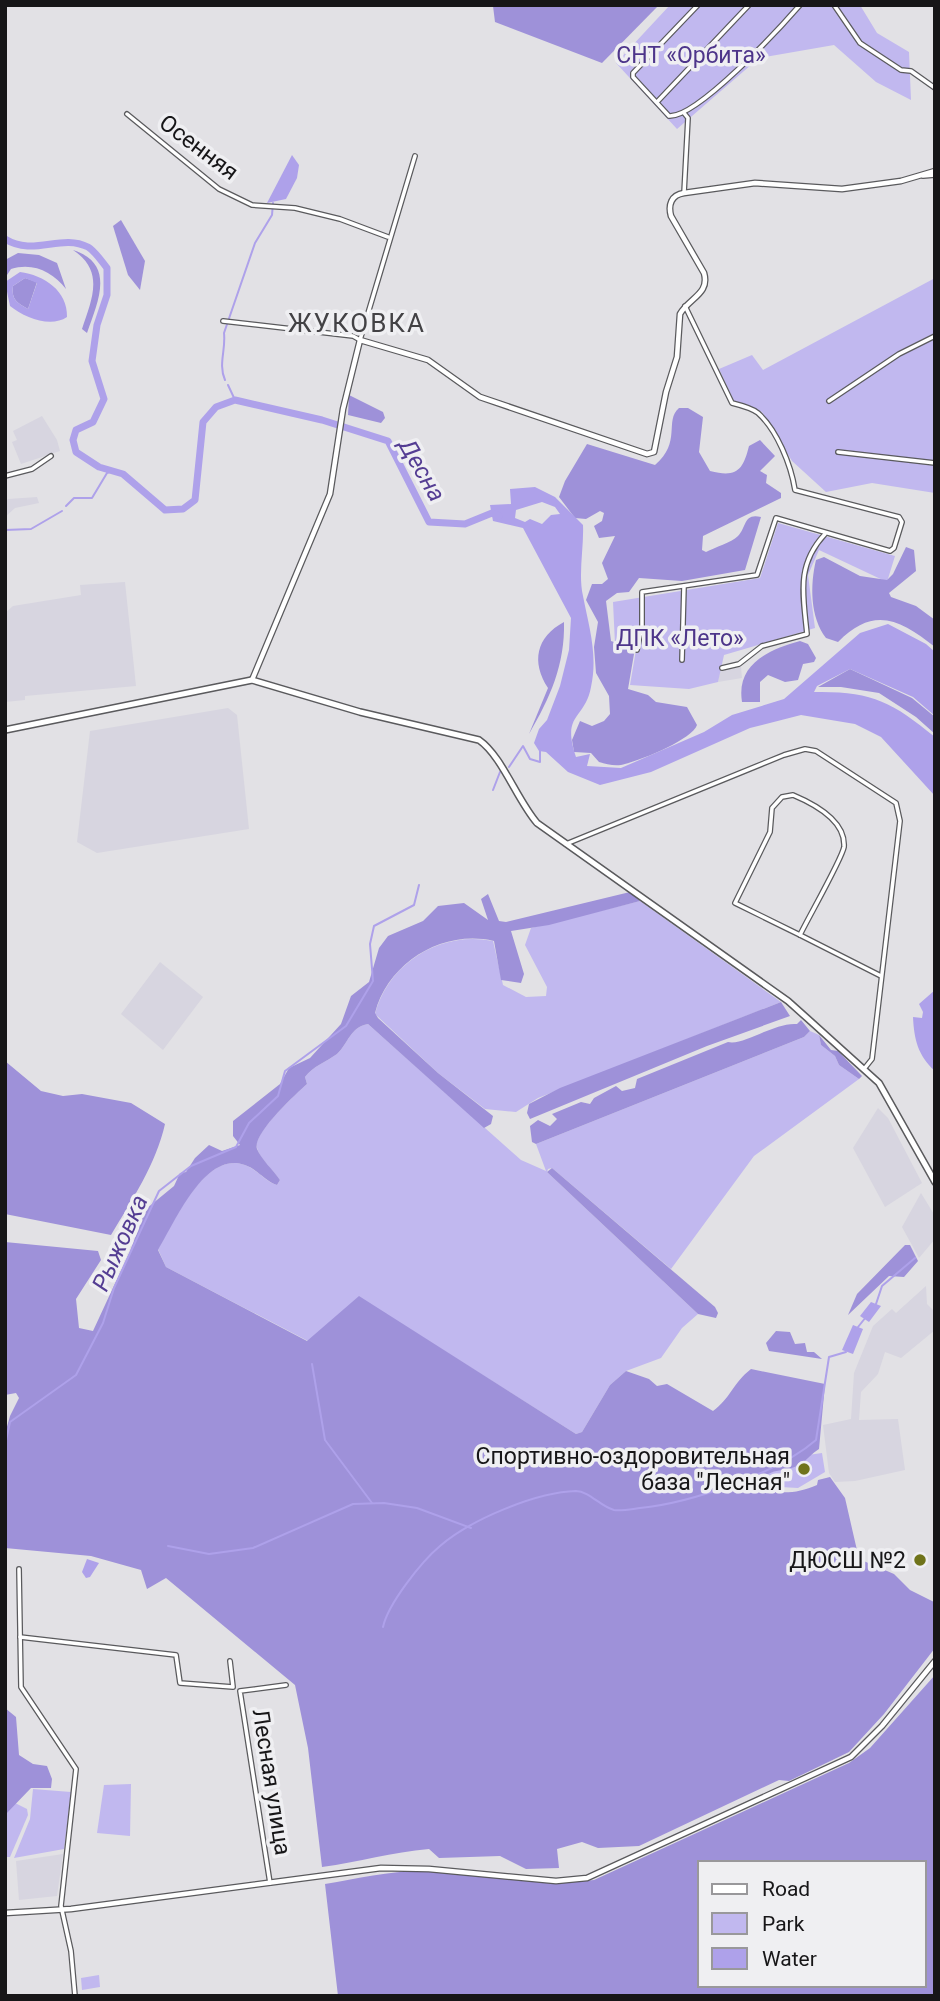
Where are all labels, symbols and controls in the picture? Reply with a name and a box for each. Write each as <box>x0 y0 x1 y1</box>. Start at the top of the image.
park label: СНТ «Орбита» <box>616 42 766 69</box>
street label: Осенняя <box>154 109 243 186</box>
district label: ЖУКОВКА <box>288 308 426 338</box>
water label: Десна <box>392 432 451 507</box>
park label: ДПК «Лето» <box>616 625 744 652</box>
water label: Рыжовка <box>86 1191 154 1295</box>
place label: Спортивно-оздоровительная база "Лесная" <box>476 1443 790 1496</box>
marker: Спортивно-оздоровительная база "Лесная" <box>796 1461 812 1477</box>
place label: ДЮСШ №2 <box>789 1547 906 1574</box>
marker: ДЮСШ №2 <box>912 1552 928 1568</box>
street label: Лесная улица <box>247 1707 296 1857</box>
legend <box>698 1861 926 1987</box>
text: Road <box>762 1877 810 1901</box>
text: Park <box>762 1912 805 1936</box>
text: Water <box>762 1947 817 1971</box>

